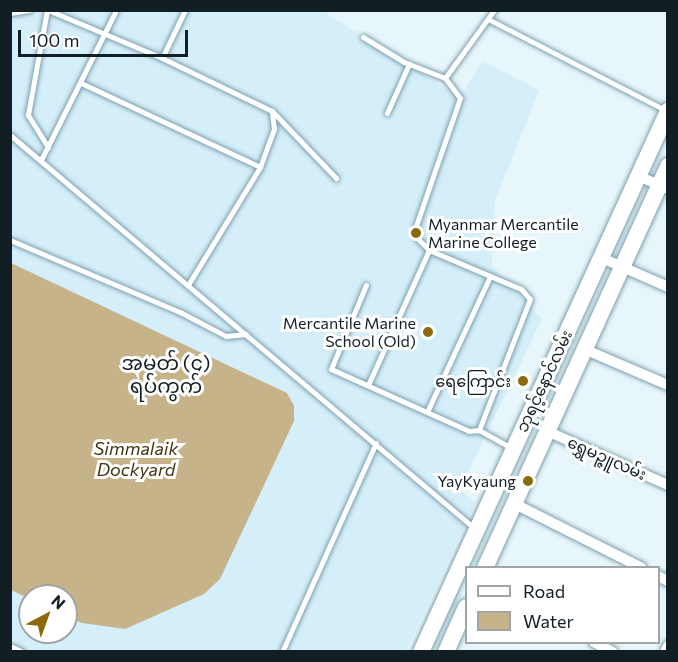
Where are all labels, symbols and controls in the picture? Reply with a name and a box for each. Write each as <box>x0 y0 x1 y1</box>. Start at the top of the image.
scale bar <box>21 18 190 56</box>
text: 100 m <box>29 29 79 51</box>
place label: Myanmar Mercantile Marine College <box>428 214 579 252</box>
marker: Myanmar Mercantile Marine College <box>409 226 423 240</box>
place label: Mercantile Marine School (Old) <box>283 313 416 351</box>
marker: Mercantile Marine School (Old) <box>421 325 435 339</box>
street label: ဘုရင့်နောင်လမ်း <box>512 327 576 435</box>
district label: အမှတ် (၄) ရပ်ကွက် <box>122 351 210 398</box>
place label: ရေကြောင်း <box>435 371 511 391</box>
marker: ရေကြောင်း <box>516 374 530 388</box>
street label: ရွှေမဉ္ဇူလမ်း <box>565 432 649 484</box>
water label: Simmalaik Dockyard <box>94 438 178 480</box>
place label: YayKyaung <box>437 471 516 491</box>
marker: YayKyaung <box>521 474 535 488</box>
legend <box>465 566 660 644</box>
text: Road <box>523 580 565 602</box>
north arrow <box>18 584 78 644</box>
text: N <box>48 590 70 613</box>
text: Water <box>523 610 574 632</box>

